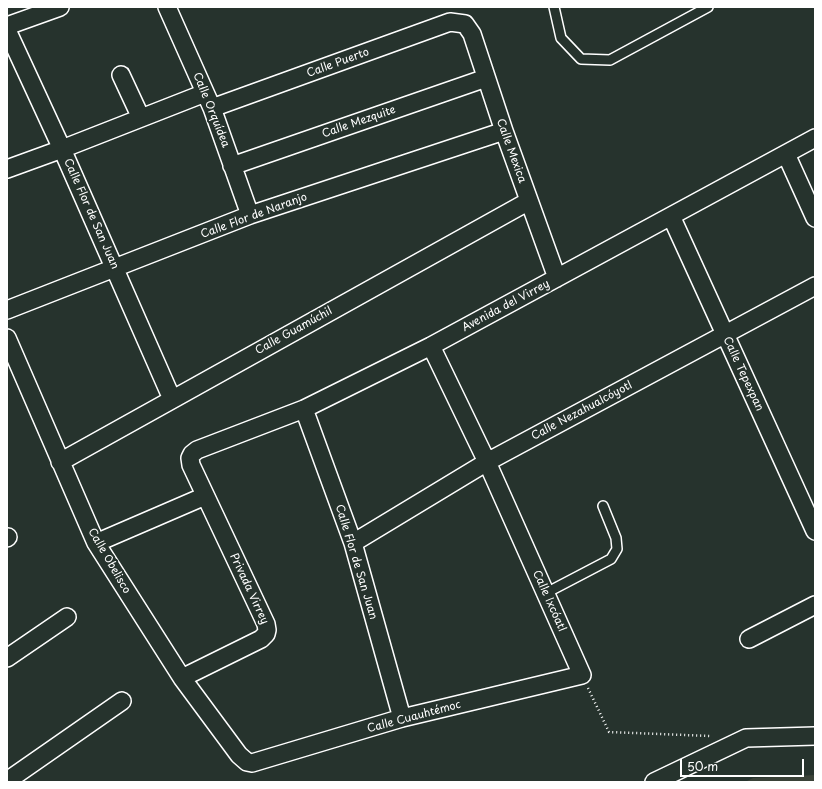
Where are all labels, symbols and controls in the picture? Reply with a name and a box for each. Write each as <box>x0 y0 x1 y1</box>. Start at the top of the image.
street label: Calle Puerto <box>305 46 371 80</box>
street label: Calle Orquídea <box>190 71 232 149</box>
street label: Calle Mezquite <box>320 103 398 141</box>
street label: Calle Mexica <box>493 117 529 185</box>
street label: Calle Flor de San Juan <box>61 157 121 271</box>
street label: Calle Flor de Naranjo <box>199 191 309 241</box>
street label: Avenida del Virrey <box>460 277 552 335</box>
street label: Calle Guamúchil <box>253 304 335 358</box>
street label: Calle Tepexpan <box>720 335 766 413</box>
street label: Calle Nezahualcóyotl <box>529 379 635 443</box>
street label: Calle Flor de San Juan <box>332 503 380 621</box>
street label: Calle Obelisco <box>85 526 133 596</box>
street label: Privada Virrey <box>227 552 271 626</box>
street label: Calle Ixcóatl <box>530 568 568 634</box>
street label: Calle Cuauhtémoc <box>366 698 462 736</box>
scale bar <box>682 751 806 777</box>
text: 50 m <box>687 757 718 775</box>

